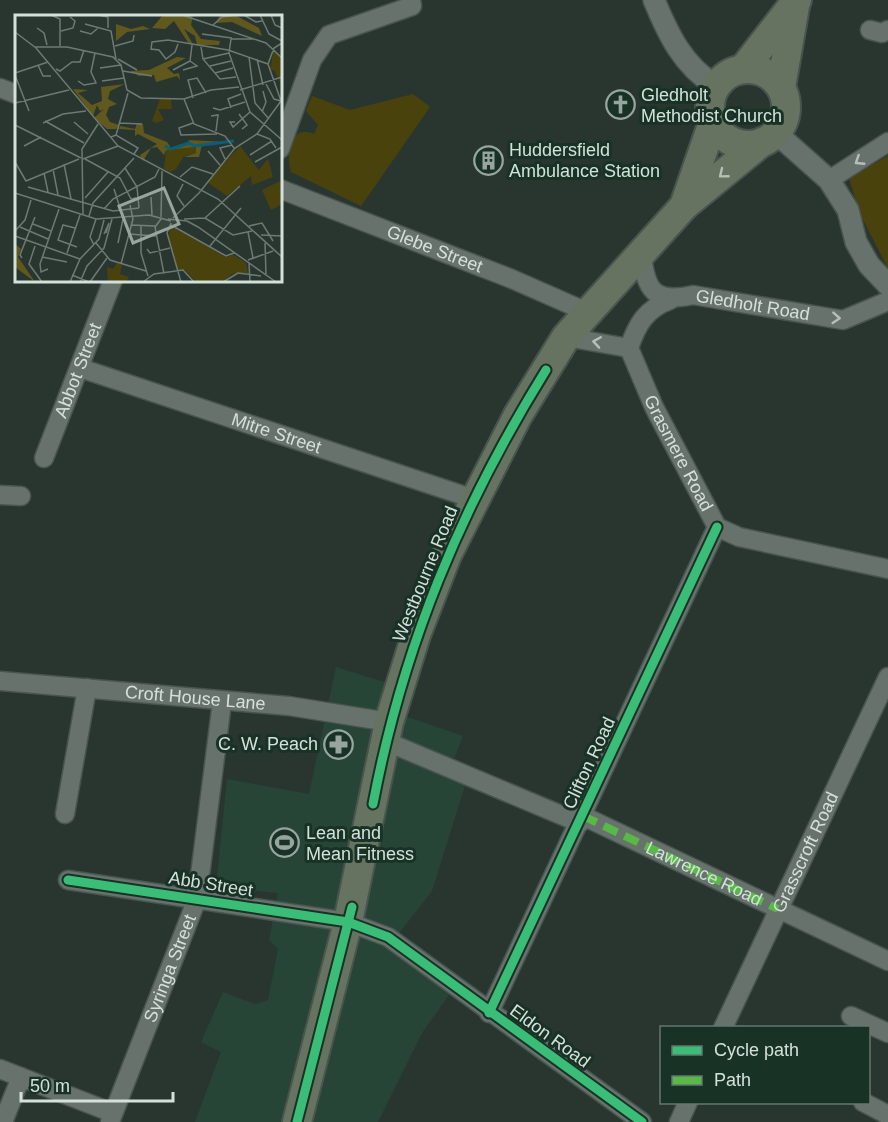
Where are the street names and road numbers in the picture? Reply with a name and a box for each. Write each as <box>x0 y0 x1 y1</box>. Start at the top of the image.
street label: Glebe Street <box>384 221 486 277</box>
street label: Gledholt Road <box>694 286 811 324</box>
street label: Abbot Street <box>51 320 105 421</box>
street label: Grasmere Road <box>640 392 717 515</box>
street label: Mitre Street <box>229 409 324 457</box>
street label: Westbourne Road <box>389 503 461 645</box>
street label: Croft House Lane <box>124 682 266 714</box>
street label: Clifton Road <box>559 714 619 812</box>
street label: Grasscroft Road <box>769 789 842 916</box>
street label: Lawrence Road <box>643 838 765 910</box>
street label: Abb Street <box>167 867 255 901</box>
street label: Syringa Street <box>140 911 200 1025</box>
street label: Eldon Road <box>506 1000 594 1072</box>

